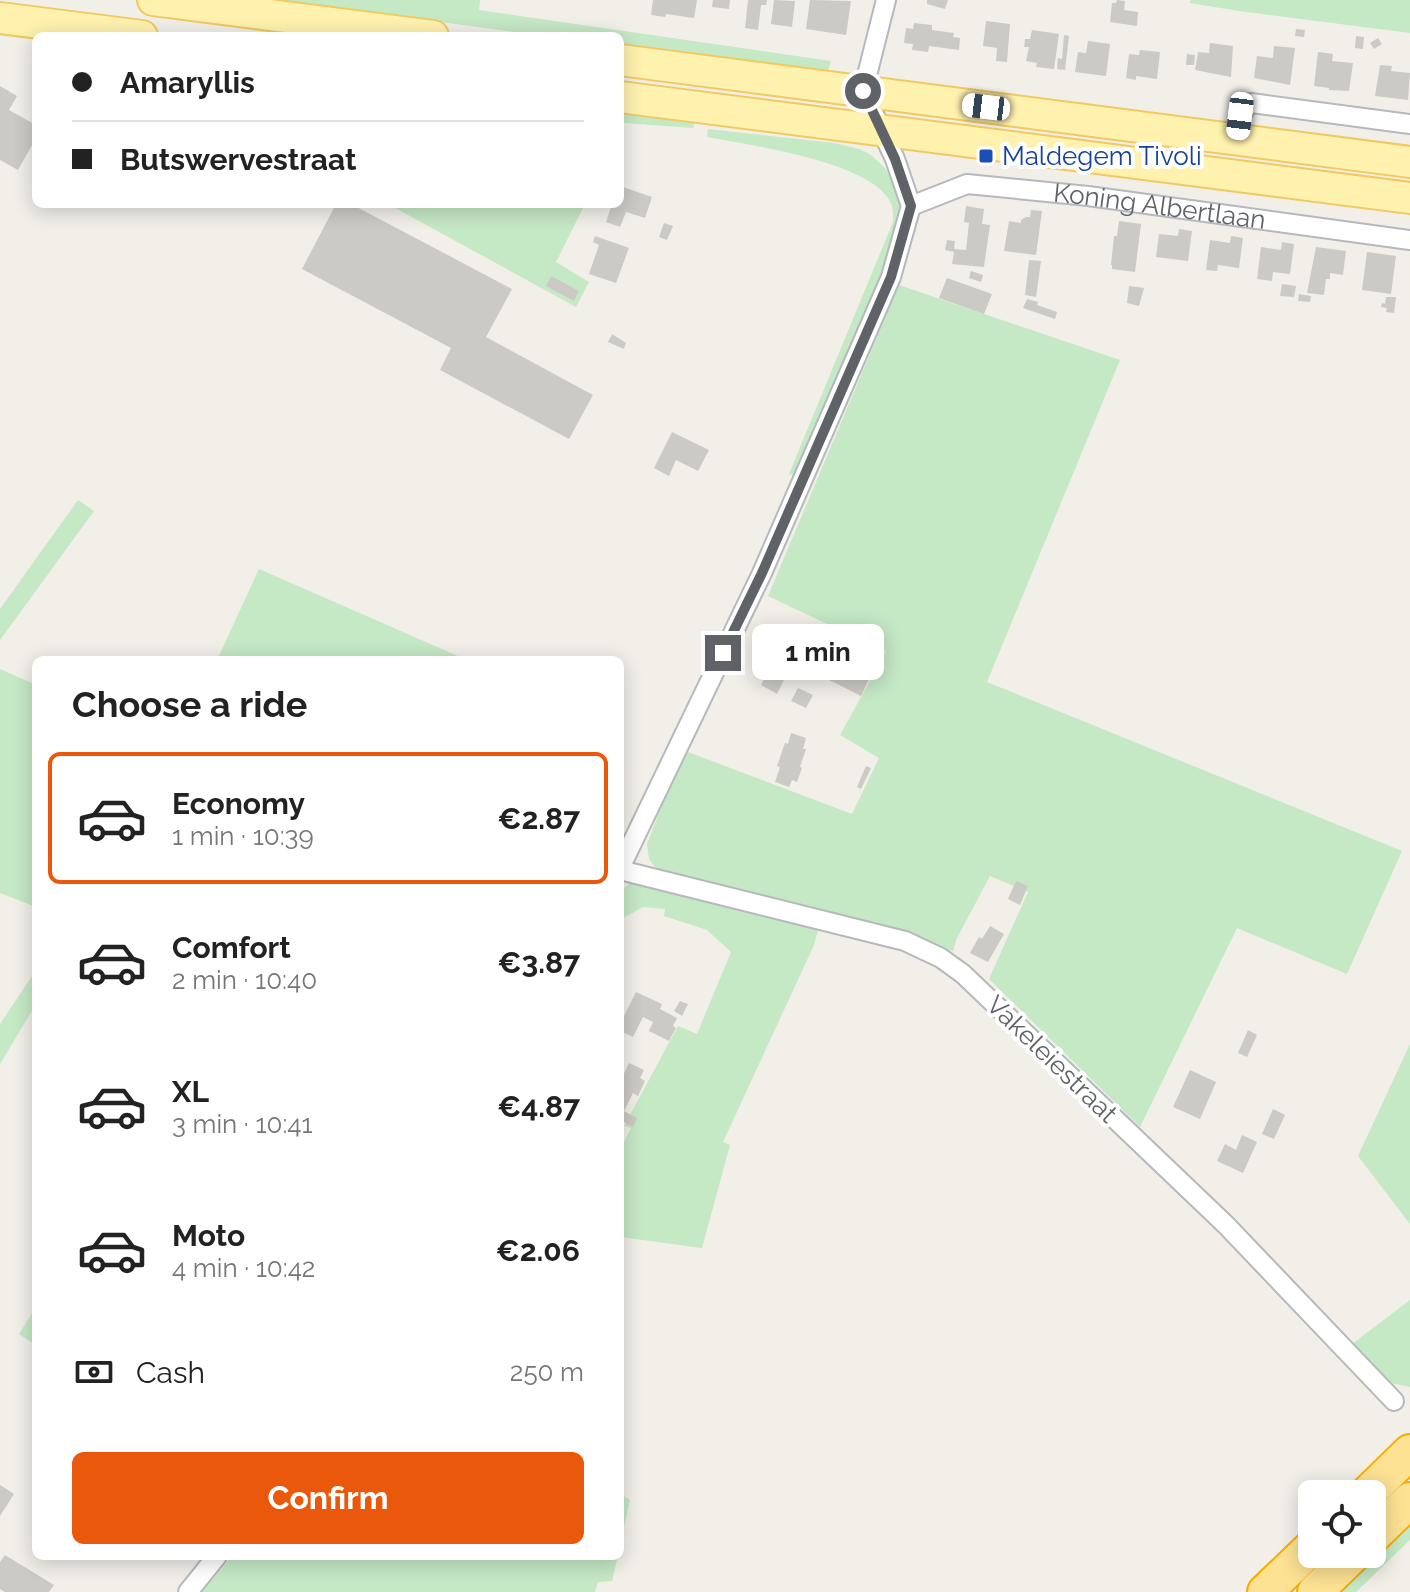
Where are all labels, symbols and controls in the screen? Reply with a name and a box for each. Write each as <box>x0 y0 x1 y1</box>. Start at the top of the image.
text: Amaryllis <box>120 65 255 100</box>
route start <box>845 73 881 109</box>
car <box>1225 91 1255 141</box>
car <box>961 92 1011 122</box>
place label: Maldegem Tivoli <box>1002 141 1202 171</box>
text: Butswervestraat <box>120 142 357 177</box>
marker: Maldegem Tivoli <box>977 147 995 165</box>
street label: Koning Albertlaan <box>1052 178 1267 235</box>
callout: 1 min <box>751 625 883 681</box>
route end <box>705 635 741 671</box>
text: 1 min <box>785 637 851 667</box>
text: Choose a ride <box>72 683 307 725</box>
icon: car <box>76 782 148 854</box>
text: Economy <box>172 786 305 821</box>
text: €2.87 <box>497 801 580 836</box>
text: 1 min · 10:39 <box>172 821 314 851</box>
icon: car <box>76 926 148 998</box>
text: Comfort <box>172 930 291 965</box>
text: €3.87 <box>498 945 580 980</box>
text: 2 min · 10:40 <box>172 965 317 995</box>
street label: Vakeleiestraat <box>981 989 1124 1129</box>
icon: car <box>76 1070 148 1142</box>
text: XL <box>172 1074 209 1109</box>
text: €4.87 <box>497 1089 580 1124</box>
text: 3 min · 10:41 <box>172 1109 313 1139</box>
icon: car <box>76 1214 148 1286</box>
text: Moto <box>172 1218 245 1253</box>
text: €2.06 <box>496 1233 580 1268</box>
text: 4 min · 10:42 <box>172 1253 315 1283</box>
icon: cash <box>72 1350 116 1394</box>
text: Cash <box>136 1355 205 1390</box>
text: 250 m <box>510 1357 584 1387</box>
button: Confirm <box>72 1452 584 1544</box>
map controls <box>1298 1480 1386 1568</box>
button: locate <box>1298 1480 1386 1568</box>

